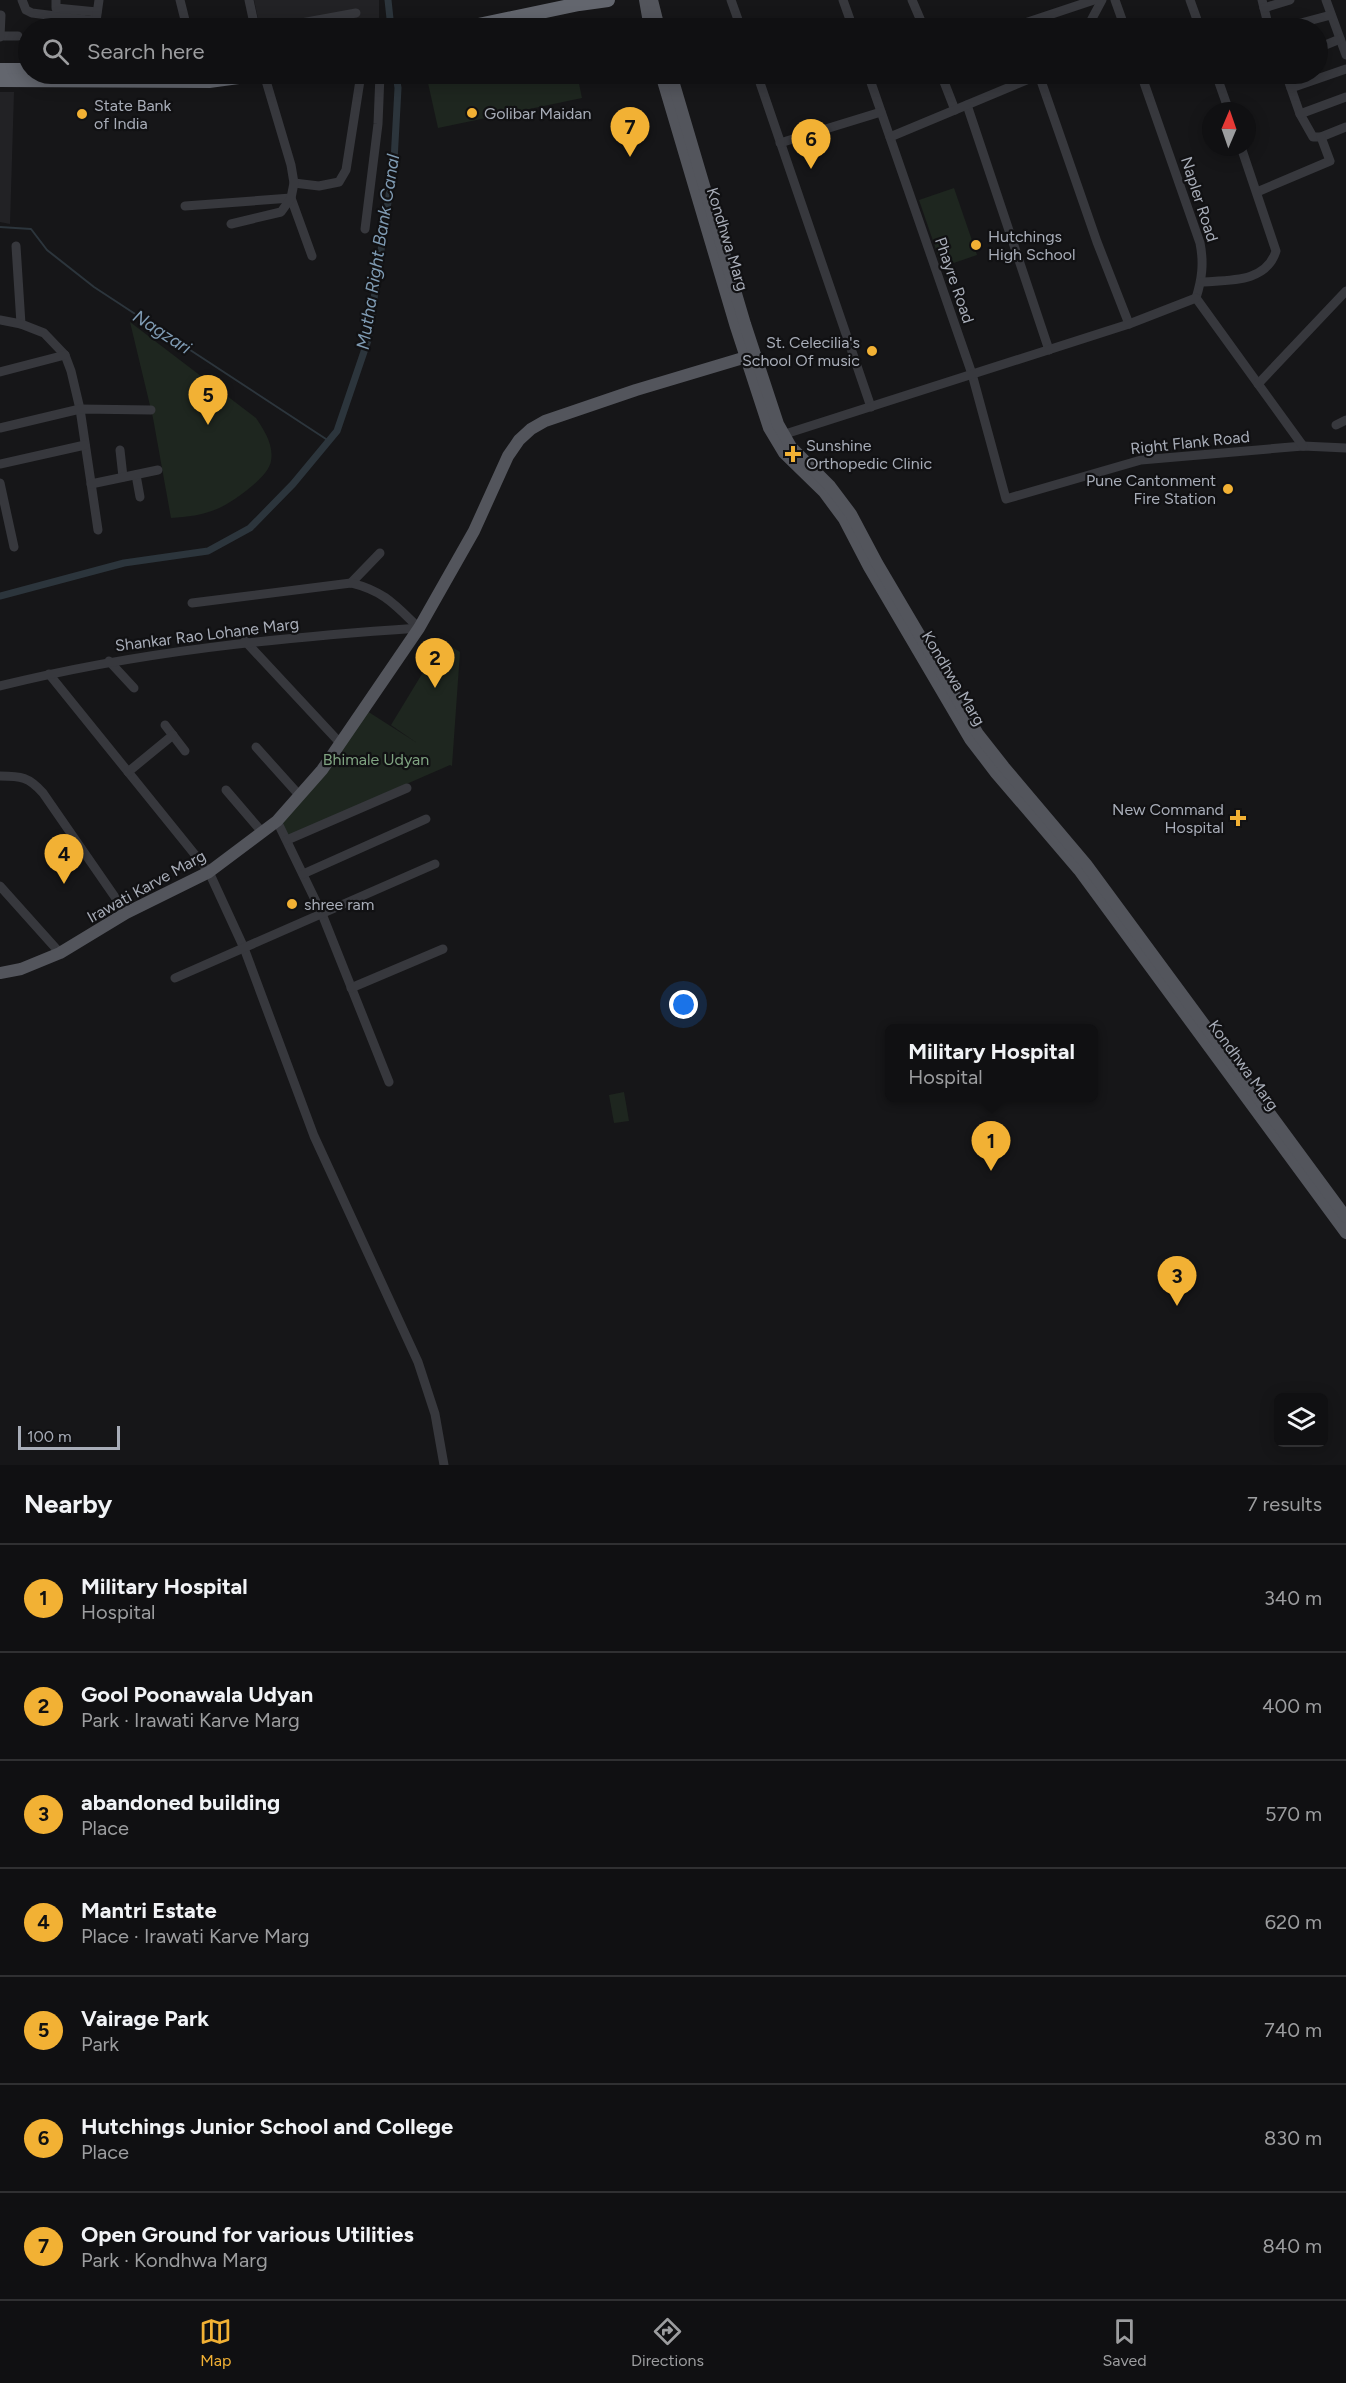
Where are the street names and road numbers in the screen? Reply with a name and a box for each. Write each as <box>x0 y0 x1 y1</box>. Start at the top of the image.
street label: Napler Road <box>1177 154 1222 244</box>
street label: Kondhwa Marg <box>703 185 752 293</box>
street label: Phayre Road <box>931 235 978 326</box>
street label: Right Flank Road <box>1129 427 1251 458</box>
street label: Shankar Rao Lohane Marg <box>114 614 300 655</box>
street label: Kondhwa Marg <box>918 628 989 729</box>
street label: Irawati Karve Marg <box>84 846 209 927</box>
street label: Kondhwa Marg <box>1204 1016 1283 1114</box>

